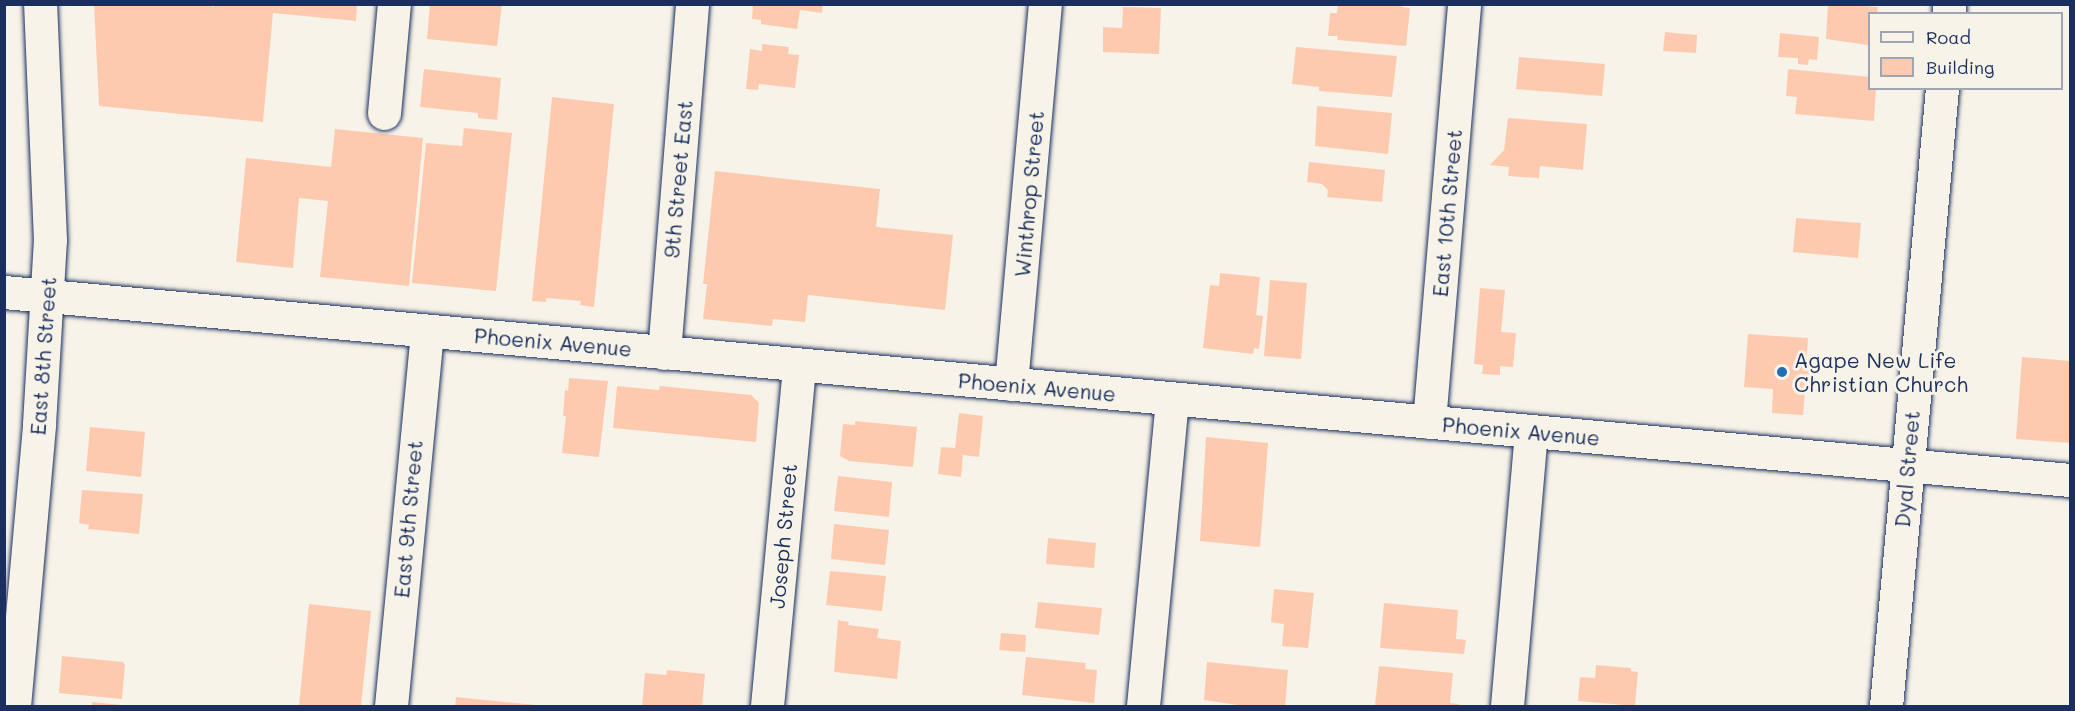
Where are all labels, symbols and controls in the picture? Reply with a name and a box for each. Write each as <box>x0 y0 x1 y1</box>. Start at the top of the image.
legend <box>1868 12 2063 90</box>
text: Road <box>1926 25 1971 49</box>
text: Building <box>1926 55 1994 79</box>
street label: 9th Street East <box>659 99 697 259</box>
street label: Winthrop Street <box>1009 110 1049 278</box>
street label: East 10th Street <box>1427 128 1467 298</box>
street label: East 8th Street <box>25 276 61 436</box>
street label: Phoenix Avenue <box>473 323 633 361</box>
place label: Agape New Life Christian Church <box>1794 347 1968 397</box>
marker: Agape New Life Christian Church <box>1775 365 1789 379</box>
street label: Phoenix Avenue <box>957 368 1117 406</box>
street label: Dyal Street <box>1889 409 1925 529</box>
street label: Phoenix Avenue <box>1441 412 1601 450</box>
street label: East 9th Street <box>389 439 427 599</box>
street label: Joseph Street <box>764 462 802 610</box>

